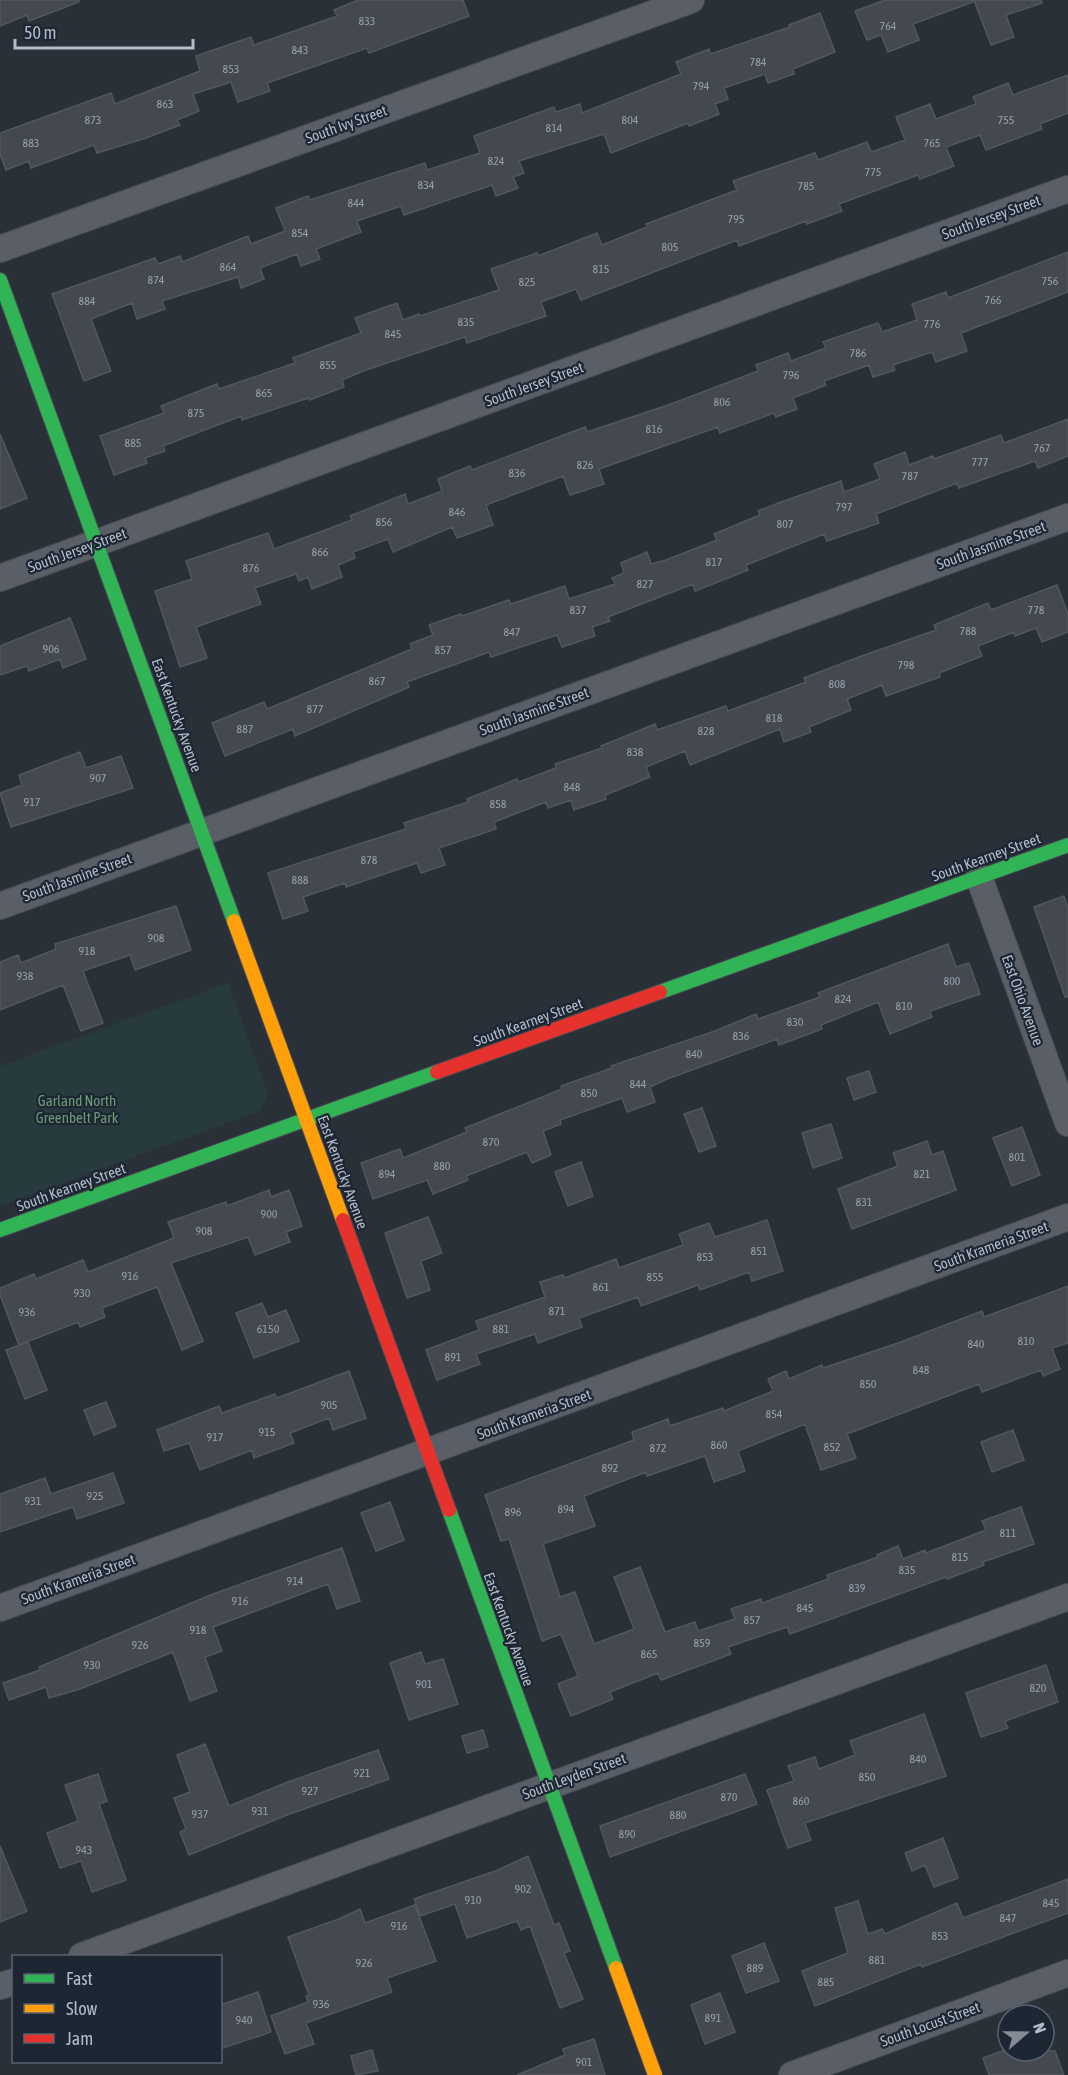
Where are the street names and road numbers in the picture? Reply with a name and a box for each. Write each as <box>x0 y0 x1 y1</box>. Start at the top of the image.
street label: South Ivy Street <box>303 101 389 147</box>
street label: South Jersey Street <box>940 191 1042 243</box>
street label: South Jersey Street <box>483 358 585 410</box>
street label: South Jasmine Street <box>934 517 1048 573</box>
street label: South Jersey Street <box>26 524 128 576</box>
street label: East Kentucky Avenue <box>149 656 206 774</box>
street label: South Jasmine Street <box>477 683 591 739</box>
street label: South Kearney Street <box>929 829 1043 885</box>
street label: South Jasmine Street <box>20 849 134 905</box>
street label: East Ohio Avenue <box>999 952 1047 1048</box>
street label: South Kearney Street <box>471 994 585 1050</box>
street label: East Kentucky Avenue <box>315 1113 372 1231</box>
street label: South Kearney Street <box>14 1159 128 1215</box>
street label: South Krameria Street <box>932 1217 1050 1275</box>
street label: South Krameria Street <box>475 1385 593 1443</box>
street label: South Krameria Street <box>19 1550 137 1608</box>
street label: East Kentucky Avenue <box>481 1570 538 1688</box>
street label: South Leyden Street <box>520 1749 628 1803</box>
street label: South Locust Street <box>878 1998 982 2050</box>

